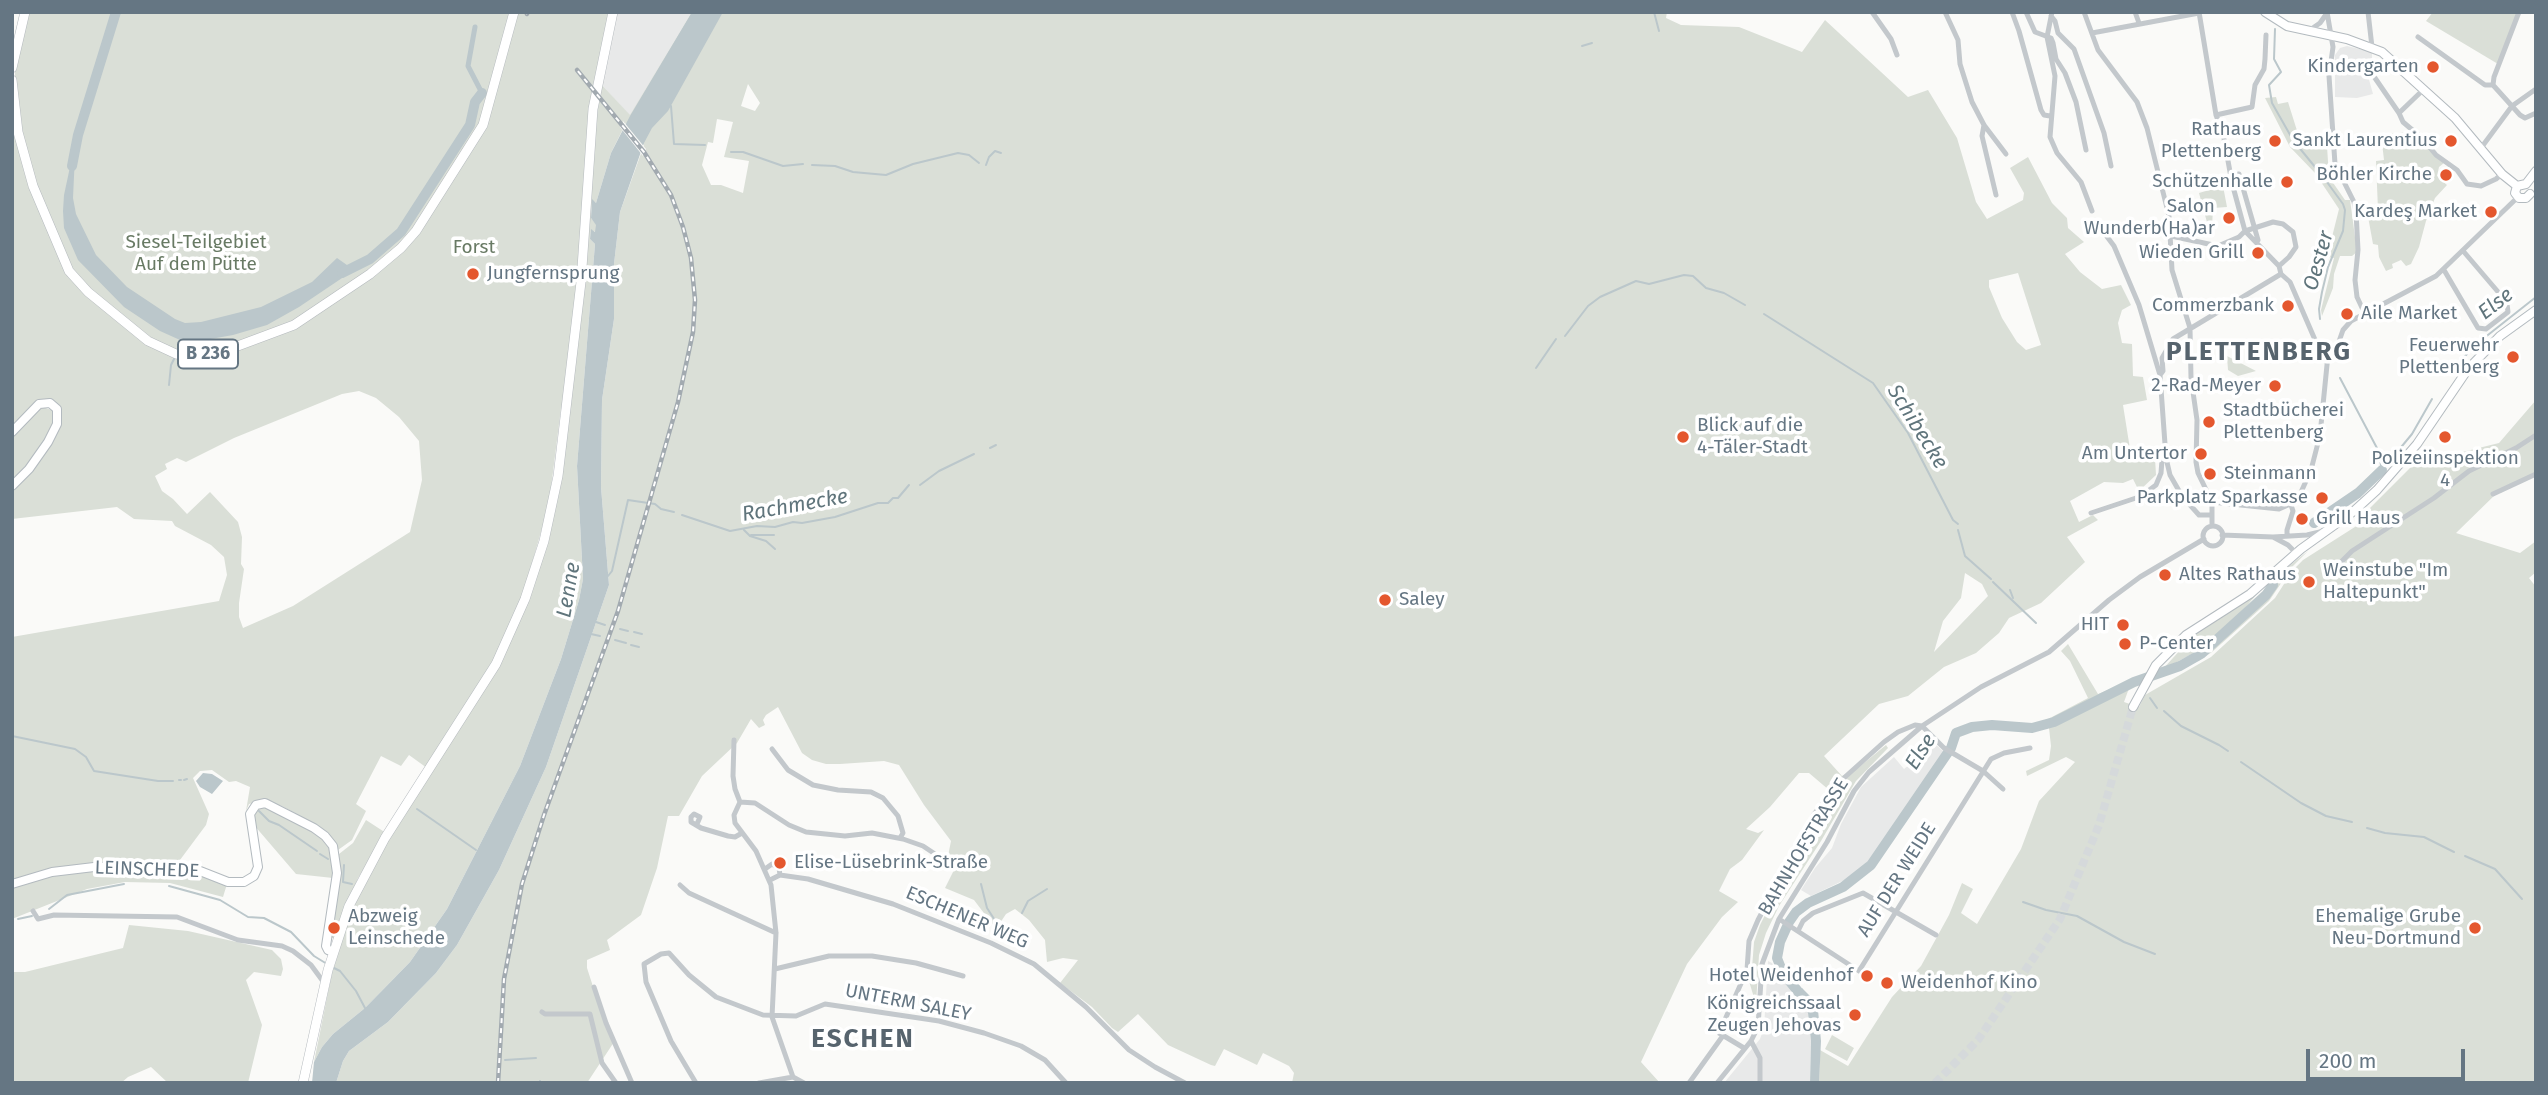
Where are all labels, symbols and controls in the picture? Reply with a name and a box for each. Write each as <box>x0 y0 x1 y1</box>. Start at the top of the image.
place label: Kindergarten <box>2307 56 2419 78</box>
marker: Kindergarten <box>2425 59 2441 75</box>
place label: Rathaus Plettenberg <box>2161 119 2261 163</box>
place label: Sankt Laurentius <box>2292 130 2437 152</box>
marker: Rathaus Plettenberg <box>2267 133 2283 149</box>
marker: Sankt Laurentius <box>2443 133 2459 149</box>
place label: Böhler Kirche <box>2316 164 2432 186</box>
marker: Böhler Kirche <box>2438 167 2454 183</box>
place label: Schützenhalle <box>2152 171 2273 193</box>
marker: Schützenhalle <box>2279 174 2295 190</box>
place label: Salon Wunderb(Ha)ar <box>2084 196 2215 240</box>
place label: Kardeş Market <box>2354 201 2477 223</box>
marker: Kardeş Market <box>2483 204 2499 220</box>
marker: Salon Wunderb(Ha)ar <box>2221 210 2237 226</box>
water label: Oester <box>2299 228 2339 294</box>
park label: Siesel-Teilgebiet Auf dem Pütte <box>125 232 267 276</box>
park label: Forst <box>453 237 495 259</box>
place label: Wieden Grill <box>2139 242 2244 264</box>
marker: Wieden Grill <box>2250 245 2266 261</box>
place label: Jungfernsprung <box>487 263 619 285</box>
marker: Jungfernsprung <box>465 266 481 282</box>
water label: Else <box>2473 283 2519 325</box>
place label: Commerzbank <box>2152 295 2274 317</box>
marker: Commerzbank <box>2280 298 2296 314</box>
place label: Aile Market <box>2361 303 2457 325</box>
marker: Aile Market <box>2339 306 2355 322</box>
place label: Feuerwehr Plettenberg <box>2399 335 2499 379</box>
district label: PLETTENBERG <box>2167 337 2351 369</box>
road number: B 236 <box>178 340 238 368</box>
marker: Feuerwehr Plettenberg <box>2505 349 2521 365</box>
place label: 2-Rad-Meyer <box>2151 375 2261 397</box>
marker: 2-Rad-Meyer <box>2267 378 2283 394</box>
water label: Schibecke <box>1881 380 1953 474</box>
place label: Stadtbücherei Plettenberg <box>2223 400 2344 444</box>
marker: Stadtbücherei Plettenberg <box>2201 414 2217 430</box>
place label: Blick auf die 4-Täler-Stadt <box>1697 415 1808 459</box>
marker: Blick auf die 4-Täler-Stadt <box>1675 429 1691 445</box>
marker: Polizeiinspektion 4 <box>2437 429 2453 445</box>
place label: Am Untertor <box>2082 443 2187 465</box>
marker: Am Untertor <box>2193 446 2209 462</box>
place label: Polizeiinspektion 4 <box>2371 448 2519 492</box>
place label: Steinmann <box>2224 463 2317 485</box>
marker: Steinmann <box>2202 466 2218 482</box>
water label: Rachmecke <box>740 484 850 528</box>
place label: Parkplatz Sparkasse <box>2137 487 2308 509</box>
marker: Parkplatz Sparkasse <box>2314 490 2330 506</box>
place label: Grill Haus <box>2316 508 2400 530</box>
marker: Grill Haus <box>2294 511 2310 527</box>
water label: Lenne <box>552 560 586 620</box>
place label: Weinstube "Im Haltepunkt" <box>2323 560 2448 604</box>
place label: Altes Rathaus <box>2179 564 2296 586</box>
marker: Altes Rathaus <box>2157 567 2173 583</box>
marker: Weinstube "Im Haltepunkt" <box>2301 574 2317 590</box>
place label: Saley <box>1399 589 1445 611</box>
marker: Saley <box>1377 592 1393 608</box>
place label: HIT <box>2081 614 2109 636</box>
marker: HIT <box>2115 617 2131 633</box>
place label: P-Center <box>2139 633 2213 655</box>
marker: P-Center <box>2117 636 2133 652</box>
water label: Else <box>1900 729 1942 775</box>
street label: BAHNHOFSTRASSE <box>1754 774 1854 920</box>
street label: AUF DER WEIDE <box>1853 819 1941 941</box>
place label: Elise-Lüsebrink-Straße <box>794 852 988 874</box>
marker: Elise-Lüsebrink-Straße <box>772 855 788 871</box>
street label: LEINSCHEDE <box>94 857 200 883</box>
street label: ESCHENER WEG <box>902 882 1032 954</box>
place label: Abzweig Leinschede <box>348 906 445 950</box>
place label: Ehemalige Grube Neu-Dortmund <box>2315 906 2461 950</box>
marker: Abzweig Leinschede <box>326 920 342 936</box>
marker: Ehemalige Grube Neu-Dortmund <box>2467 920 2483 936</box>
place label: Hotel Weidenhof <box>1709 965 1853 987</box>
marker: Hotel Weidenhof <box>1859 968 1875 984</box>
place label: Weidenhof Kino <box>1901 972 2037 994</box>
marker: Weidenhof Kino <box>1879 975 1895 991</box>
street label: UNTERM SALEY <box>843 980 973 1026</box>
place label: Königreichssaal Zeugen Jehovas <box>1707 993 1841 1037</box>
marker: Königreichssaal Zeugen Jehovas <box>1847 1007 1863 1023</box>
district label: ESCHEN <box>812 1024 914 1056</box>
scale bar <box>2310 1036 2469 1080</box>
text: 200 m <box>2319 1048 2376 1074</box>

